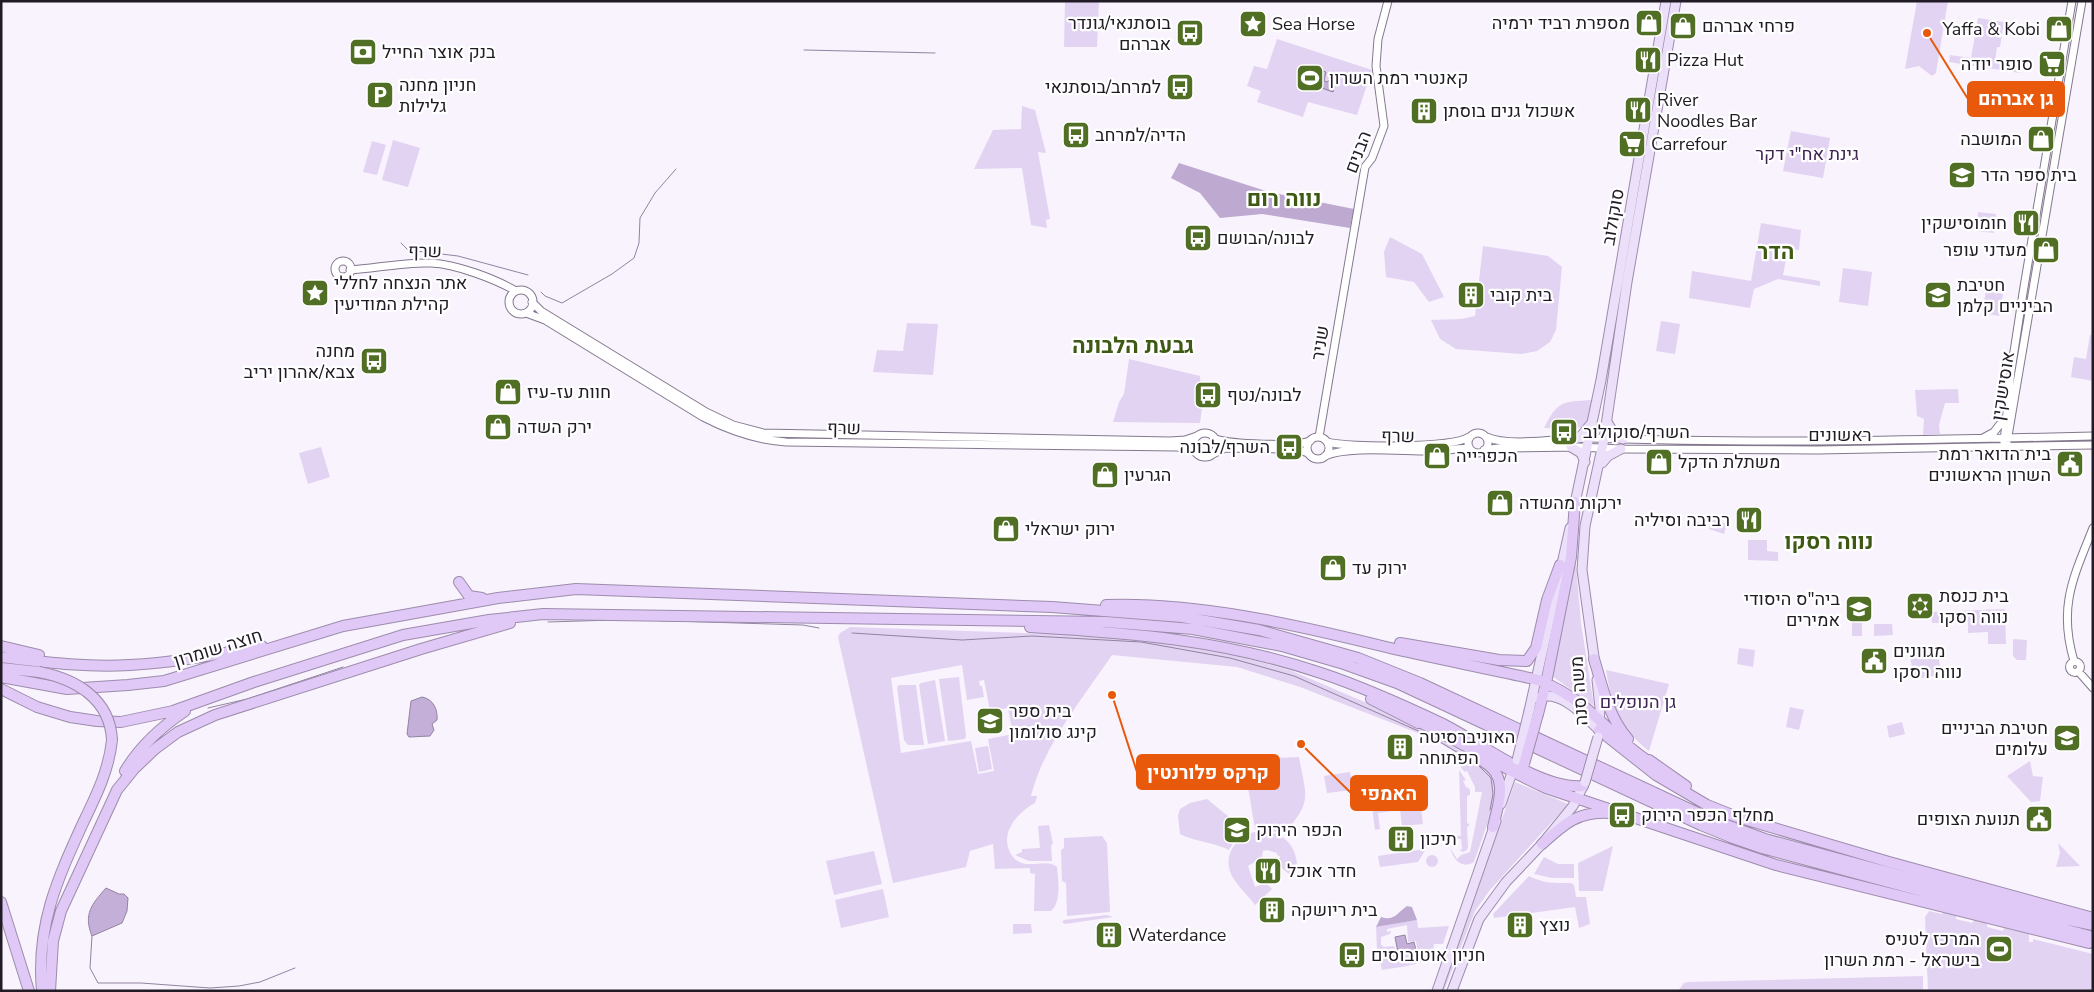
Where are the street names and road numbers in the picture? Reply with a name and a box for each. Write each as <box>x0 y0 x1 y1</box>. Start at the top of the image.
street label: הבנים <box>1339 127 1377 177</box>
street label: סוקולוב <box>1596 187 1630 247</box>
street label: שרף <box>408 239 442 263</box>
street label: שניר <box>1305 324 1335 362</box>
street label: אוסישקין <box>1986 350 2020 422</box>
street label: שרף <box>827 416 861 440</box>
street label: ראשונים <box>1808 423 1872 447</box>
street label: שרף <box>1381 424 1415 448</box>
street label: חוצה שומרון <box>171 623 265 673</box>
street label: משה סנה <box>1565 655 1593 727</box>

